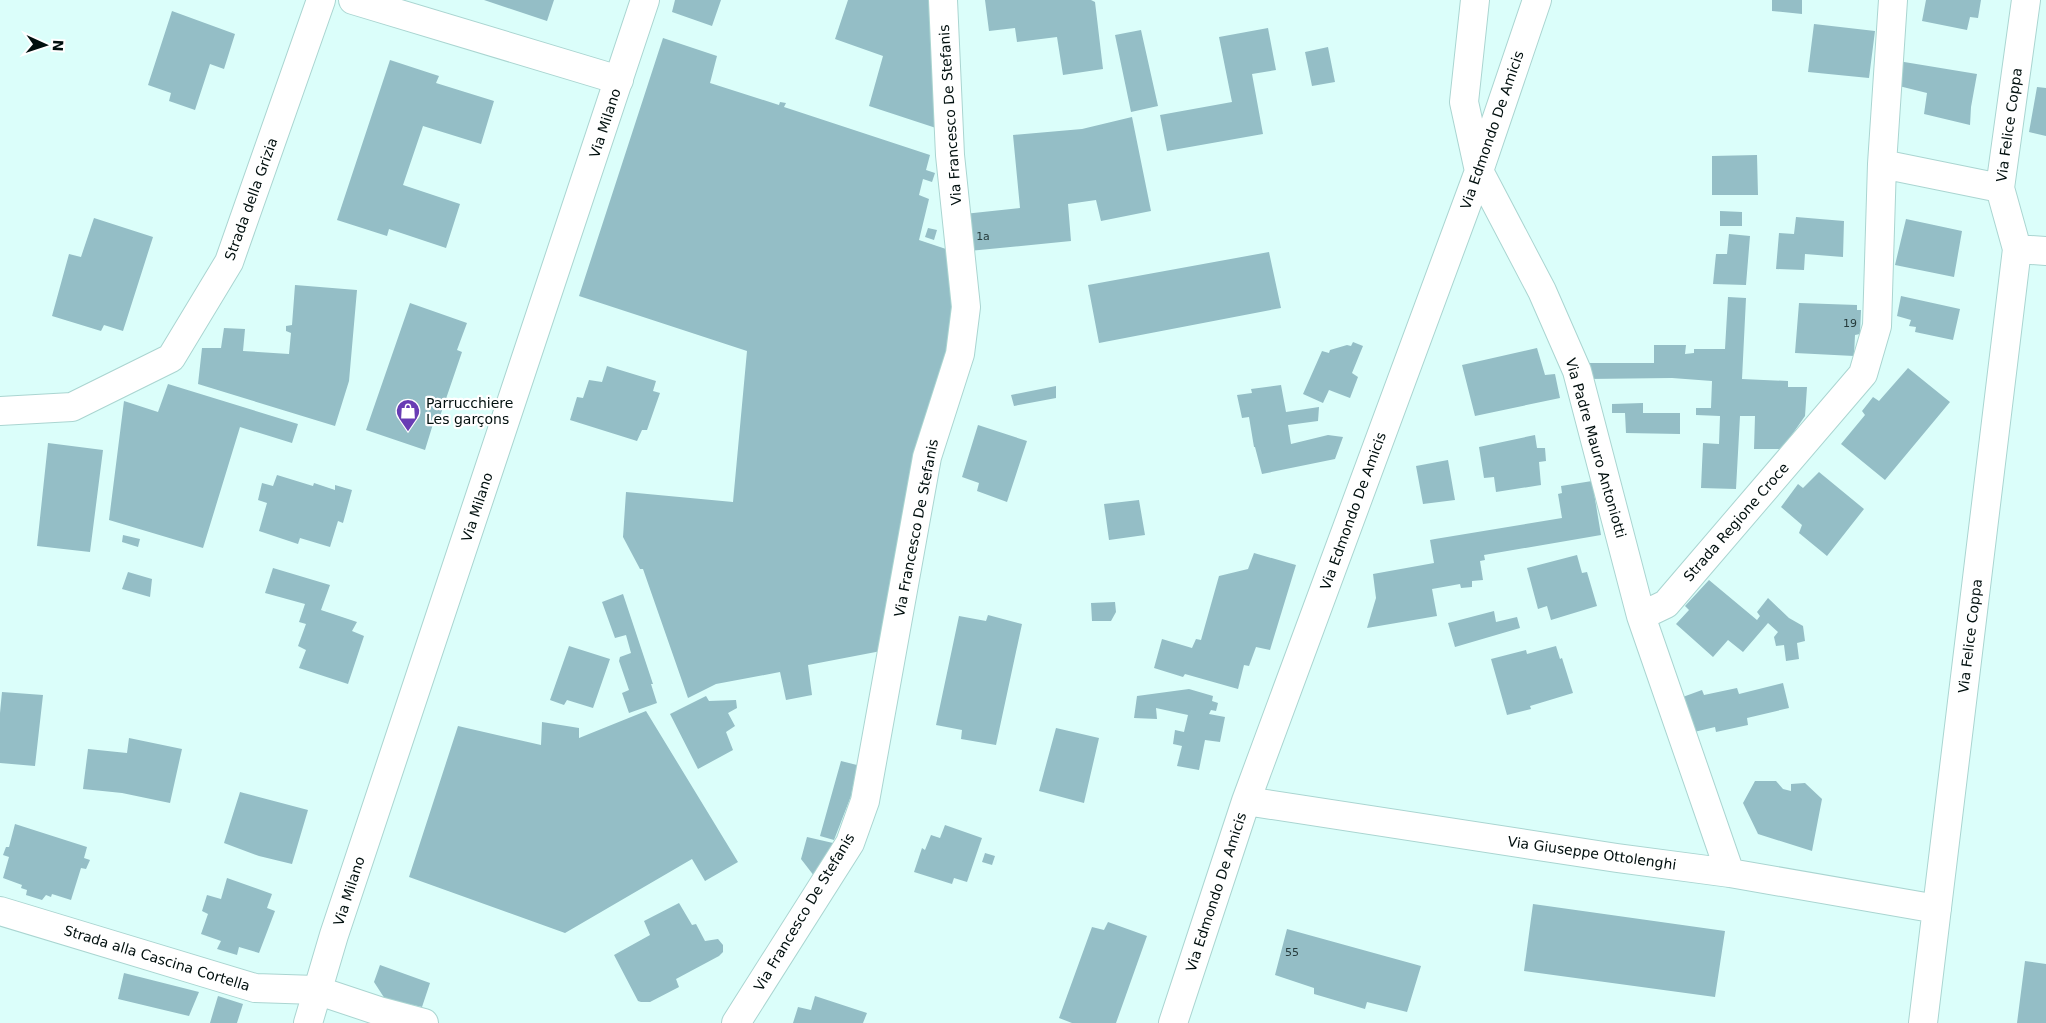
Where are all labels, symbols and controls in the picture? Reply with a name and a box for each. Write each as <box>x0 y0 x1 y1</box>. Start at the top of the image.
north arrow <box>20 20 70 70</box>
street label: Via Francesco De Stefanis <box>936 24 964 206</box>
text: N <box>50 39 66 52</box>
street label: Via Edmondo De Amicis <box>1457 49 1527 211</box>
street label: Via Felice Coppa <box>1993 67 2025 183</box>
street label: Via Milano <box>586 86 624 160</box>
street label: Strada della Grizia <box>221 136 281 262</box>
house number: 1a <box>976 230 990 243</box>
house number: 19 <box>1843 317 1857 330</box>
street label: Via Padre Mauro Antoniotti <box>1563 356 1629 540</box>
place label: Parrucchiere Les garçons <box>426 395 513 427</box>
shop icon: Parrucchiere Les garçons <box>395 398 421 432</box>
street label: Via Edmondo De Amicis <box>1317 430 1389 592</box>
street label: Via Francesco De Stefanis <box>891 438 941 618</box>
street label: Strada Regione Croce <box>1680 459 1792 585</box>
street label: Via Milano <box>458 470 496 544</box>
street label: Via Felice Coppa <box>1955 578 1985 694</box>
street label: Via Edmondo De Amicis <box>1183 810 1249 974</box>
street label: Via Francesco De Stefanis <box>750 830 858 994</box>
street label: Via Giuseppe Ottolenghi <box>1507 833 1677 873</box>
street label: Via Milano <box>330 854 368 928</box>
street label: Strada alla Cascina Cortella <box>62 922 252 994</box>
house number: 55 <box>1285 946 1299 959</box>

